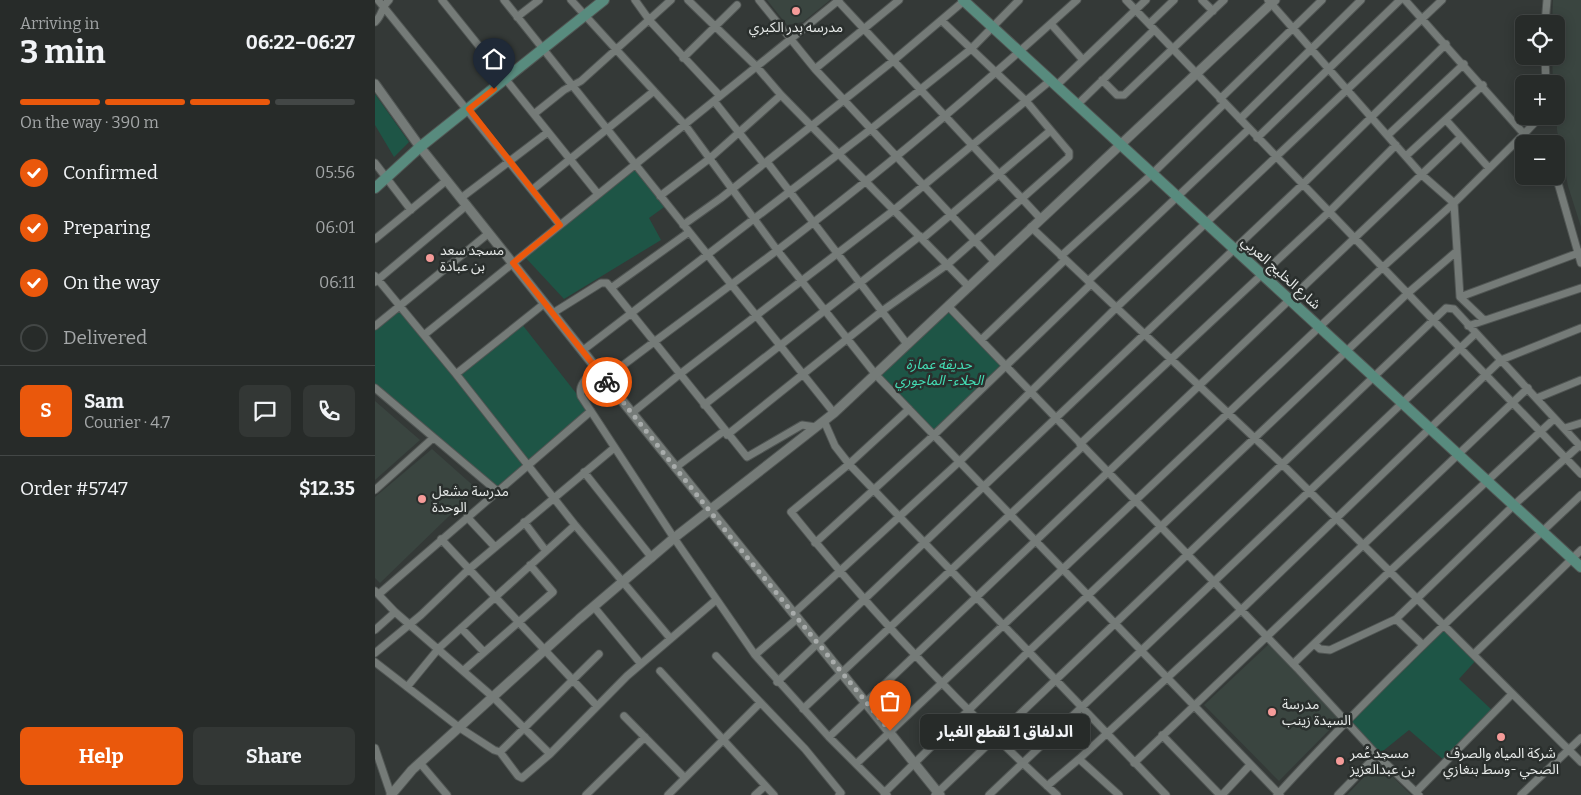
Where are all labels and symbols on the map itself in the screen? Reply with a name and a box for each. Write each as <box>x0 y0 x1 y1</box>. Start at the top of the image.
marker: مدرسه بدر الكبري <box>790 5 802 17</box>
place label: مدرسه بدر الكبري <box>749 19 843 38</box>
pin <box>473 38 515 89</box>
street label: شارع الخليج العربي <box>1236 233 1324 315</box>
place label: مسجد سعد بن عبادة <box>440 242 504 275</box>
marker: مسجد سعد بن عبادة <box>424 252 436 264</box>
park label: حديقة عمارة الجلاء- الماجوري <box>895 356 985 391</box>
courier <box>582 357 632 407</box>
place label: مدرسة مشعل الوحدة <box>432 483 509 516</box>
marker: مدرسة مشعل الوحدة <box>416 493 428 505</box>
pin <box>869 680 911 731</box>
place label: مدرسة السيدة زينب <box>1282 696 1351 729</box>
marker: مدرسة السيدة زينب <box>1266 706 1278 718</box>
callout: الدلفاق 1 لقطع الغيار <box>920 714 1090 748</box>
marker: شركة المياه والصرف الصحي -وسط بنغازي <box>1495 731 1507 743</box>
place label: مسجد عُمر بن عبدالعزيز <box>1349 745 1415 778</box>
place label: شركة المياه والصرف الصحي -وسط بنغازي <box>1443 745 1559 780</box>
marker: مسجد عُمر بن عبدالعزيز <box>1334 755 1346 767</box>

